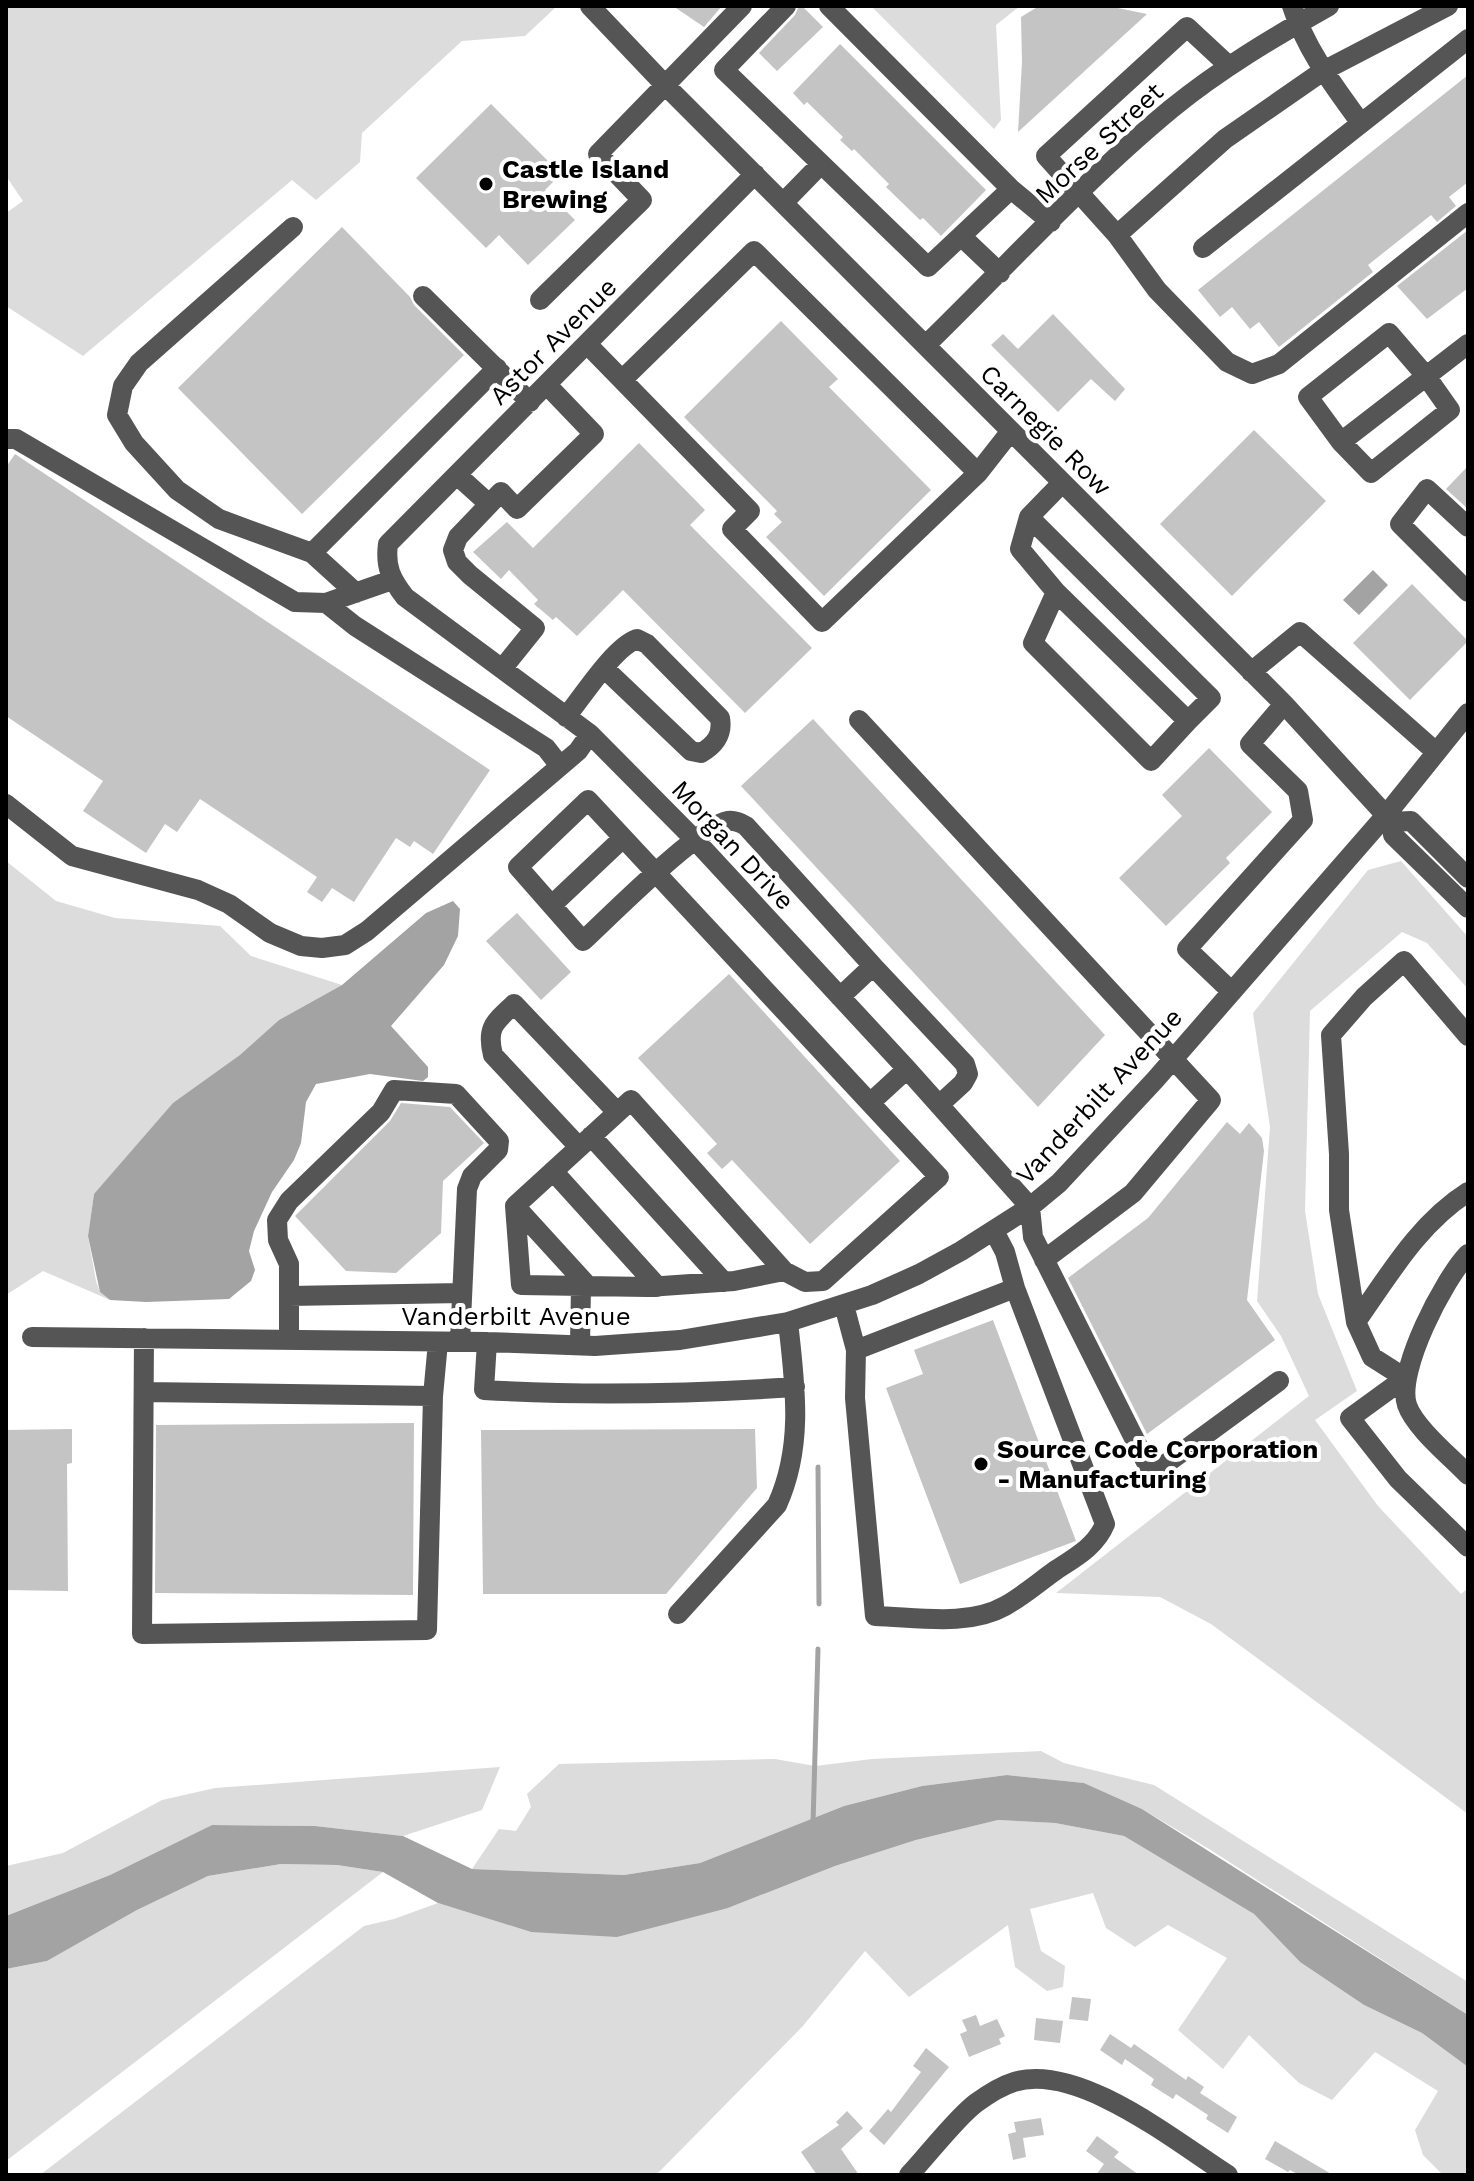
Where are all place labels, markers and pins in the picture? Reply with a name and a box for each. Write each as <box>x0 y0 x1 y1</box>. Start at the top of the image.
place label: Castle Island Brewing <box>502 154 669 214</box>
marker: Castle Island Brewing <box>477 175 495 193</box>
place label: Source Code Corporation - Manufacturing <box>997 1434 1318 1494</box>
marker: Source Code Corporation - Manufacturing <box>972 1455 990 1473</box>

